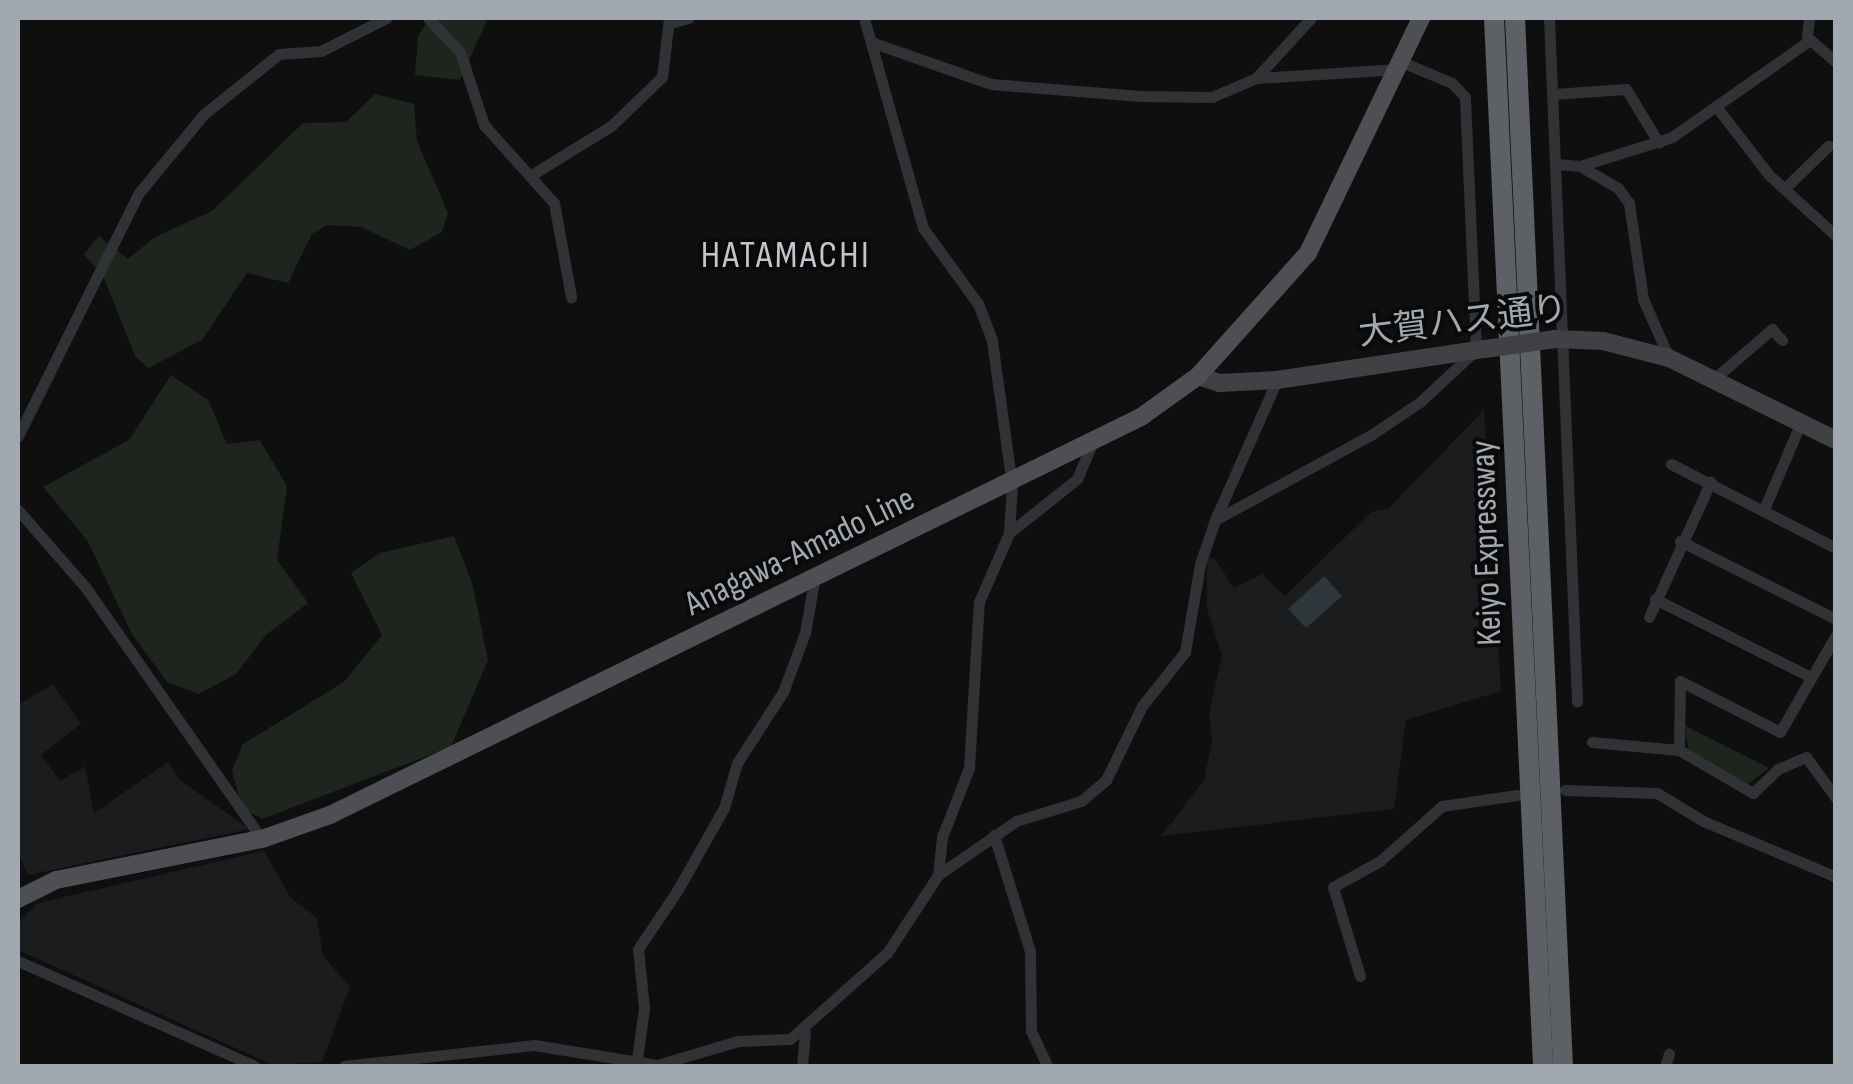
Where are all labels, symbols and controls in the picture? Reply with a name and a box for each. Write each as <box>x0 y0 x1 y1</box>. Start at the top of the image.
district label: HATAMACHI <box>701 233 871 279</box>
street label: 大賀ハス通り <box>1356 288 1570 356</box>
street label: Keiyo Expressway <box>1462 440 1512 646</box>
street label: Anagawa-Amado Line <box>678 478 922 626</box>

